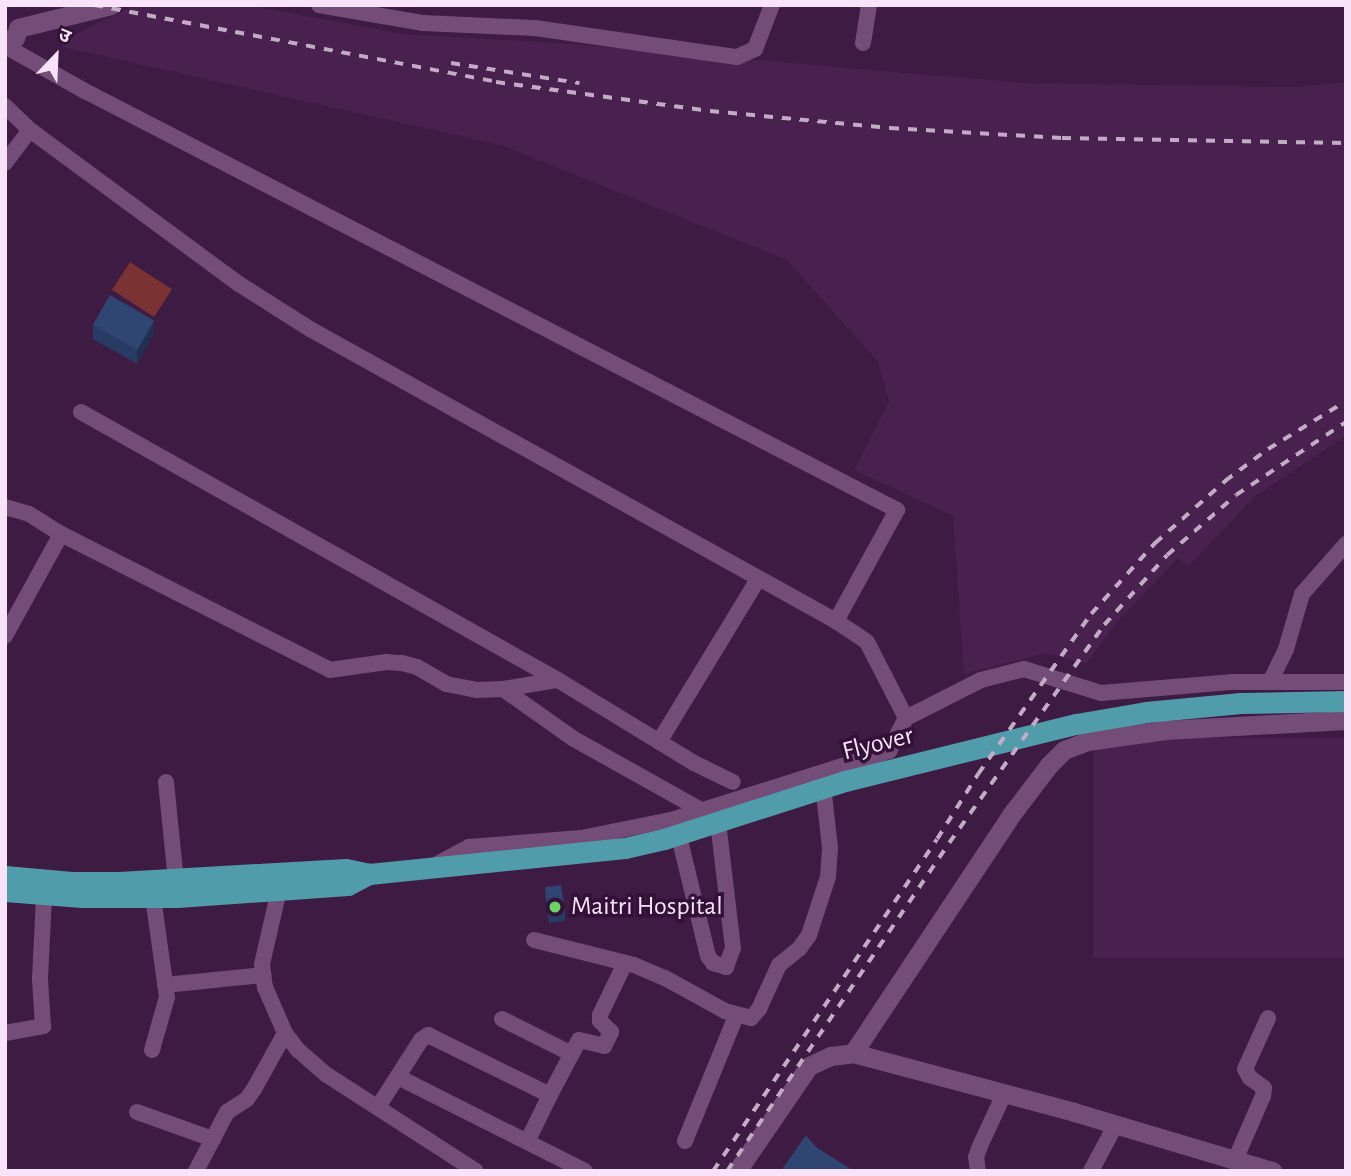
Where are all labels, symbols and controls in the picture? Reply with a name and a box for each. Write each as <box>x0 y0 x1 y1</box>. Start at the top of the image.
north arrow <box>21 21 91 91</box>
text: उ <box>56 25 73 47</box>
street label: Flyover <box>839 720 917 768</box>
place label: Maitri Hospital <box>571 891 723 923</box>
marker: Maitri Hospital <box>545 897 565 917</box>

